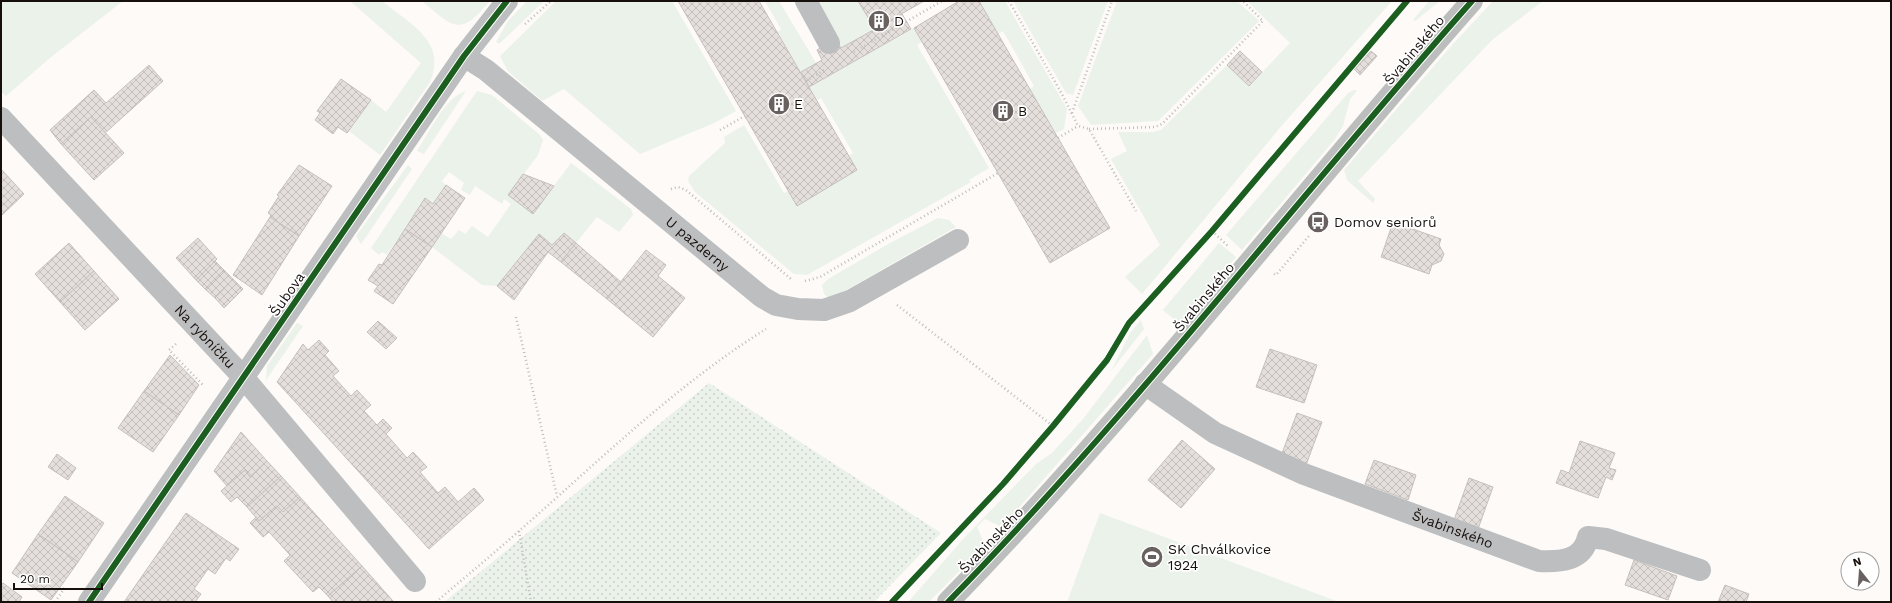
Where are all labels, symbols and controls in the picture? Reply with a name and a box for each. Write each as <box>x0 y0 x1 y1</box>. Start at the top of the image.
building icon: D <box>866 8 892 34</box>
street label: Švabinského <box>1380 12 1448 88</box>
place label: D <box>894 13 904 29</box>
building icon: E <box>766 91 792 117</box>
place label: E <box>794 96 803 112</box>
building icon: B <box>990 98 1016 124</box>
place label: B <box>1018 103 1027 119</box>
bus stop icon: Domov seniorů <box>1305 209 1331 235</box>
street label: U pazderny <box>663 213 733 275</box>
place label: Domov seniorů <box>1334 214 1437 230</box>
street label: Švabinského <box>1170 259 1238 335</box>
street label: Šubova <box>266 269 308 319</box>
street label: Na rybníčku <box>172 301 239 372</box>
street label: Švabinského <box>956 504 1026 576</box>
street label: Švabinského <box>1410 507 1496 551</box>
place label: SK Chválkovice 1924 <box>1168 541 1271 573</box>
sports icon: SK Chválkovice 1924 <box>1139 544 1165 570</box>
north arrow <box>1840 551 1880 591</box>
text: N <box>1851 555 1863 569</box>
scale bar <box>14 565 102 591</box>
text: 20 m <box>20 572 50 586</box>

